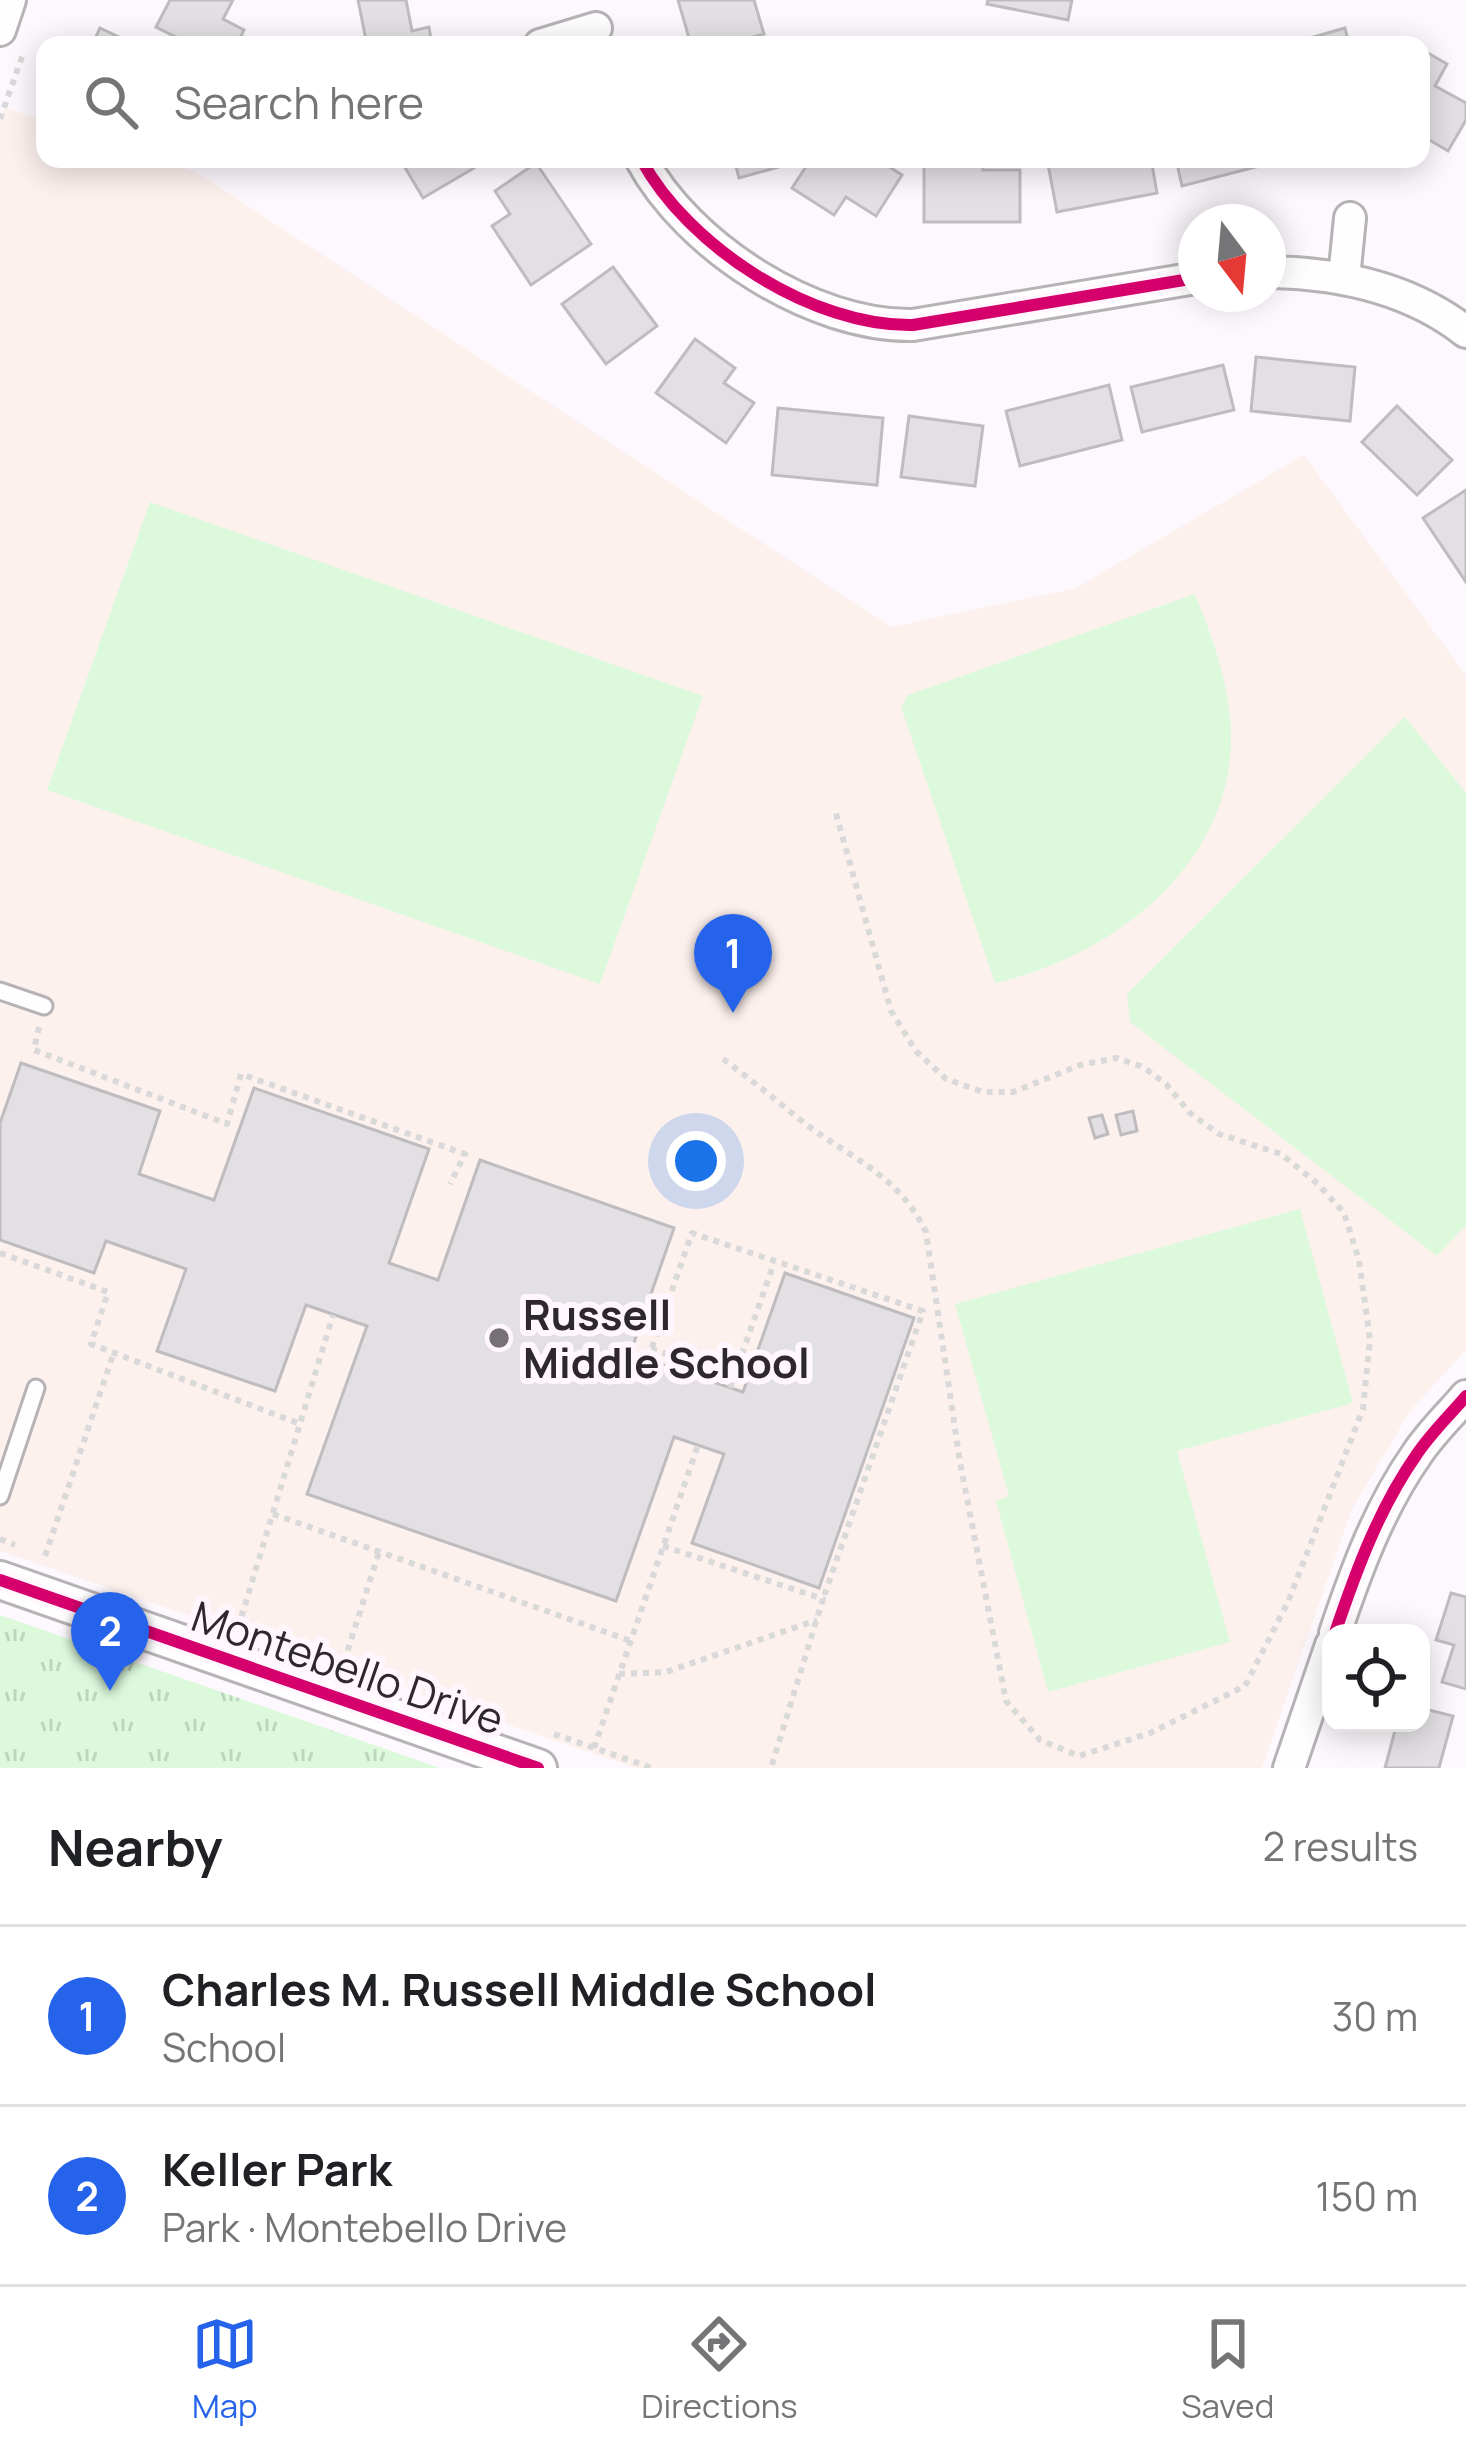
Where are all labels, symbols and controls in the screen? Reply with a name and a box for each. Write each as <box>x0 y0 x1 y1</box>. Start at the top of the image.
search box <box>36 36 1430 168</box>
icon: search <box>78 69 144 135</box>
text: Search here <box>174 71 424 133</box>
north arrow <box>1178 204 1286 312</box>
pin: 1 <box>694 914 772 1013</box>
your location <box>666 1131 726 1191</box>
place label: Russell Middle School <box>523 1285 810 1391</box>
marker: Russell Middle School <box>486 1325 512 1351</box>
street label: Montebello Drive <box>184 1586 512 1748</box>
pin: 2 <box>71 1592 149 1691</box>
map controls <box>1322 1624 1430 1732</box>
button: locate <box>1322 1624 1430 1732</box>
text: Nearby <box>48 1812 223 1881</box>
text: 2 results <box>1263 1819 1418 1873</box>
text: Charles M. Russell Middle School <box>162 1958 877 2020</box>
text: 1 <box>78 1989 96 2043</box>
text: 30 m <box>1332 1989 1418 2043</box>
text: School <box>162 2020 286 2074</box>
text: Keller Park <box>162 2138 392 2200</box>
text: 2 <box>75 2169 99 2223</box>
text: 150 m <box>1316 2169 1418 2223</box>
text: Park · Montebello Drive <box>162 2200 567 2254</box>
tab: Map <box>192 2311 258 2428</box>
tab: Directions <box>641 2311 798 2428</box>
tab: Saved <box>1181 2311 1274 2428</box>

